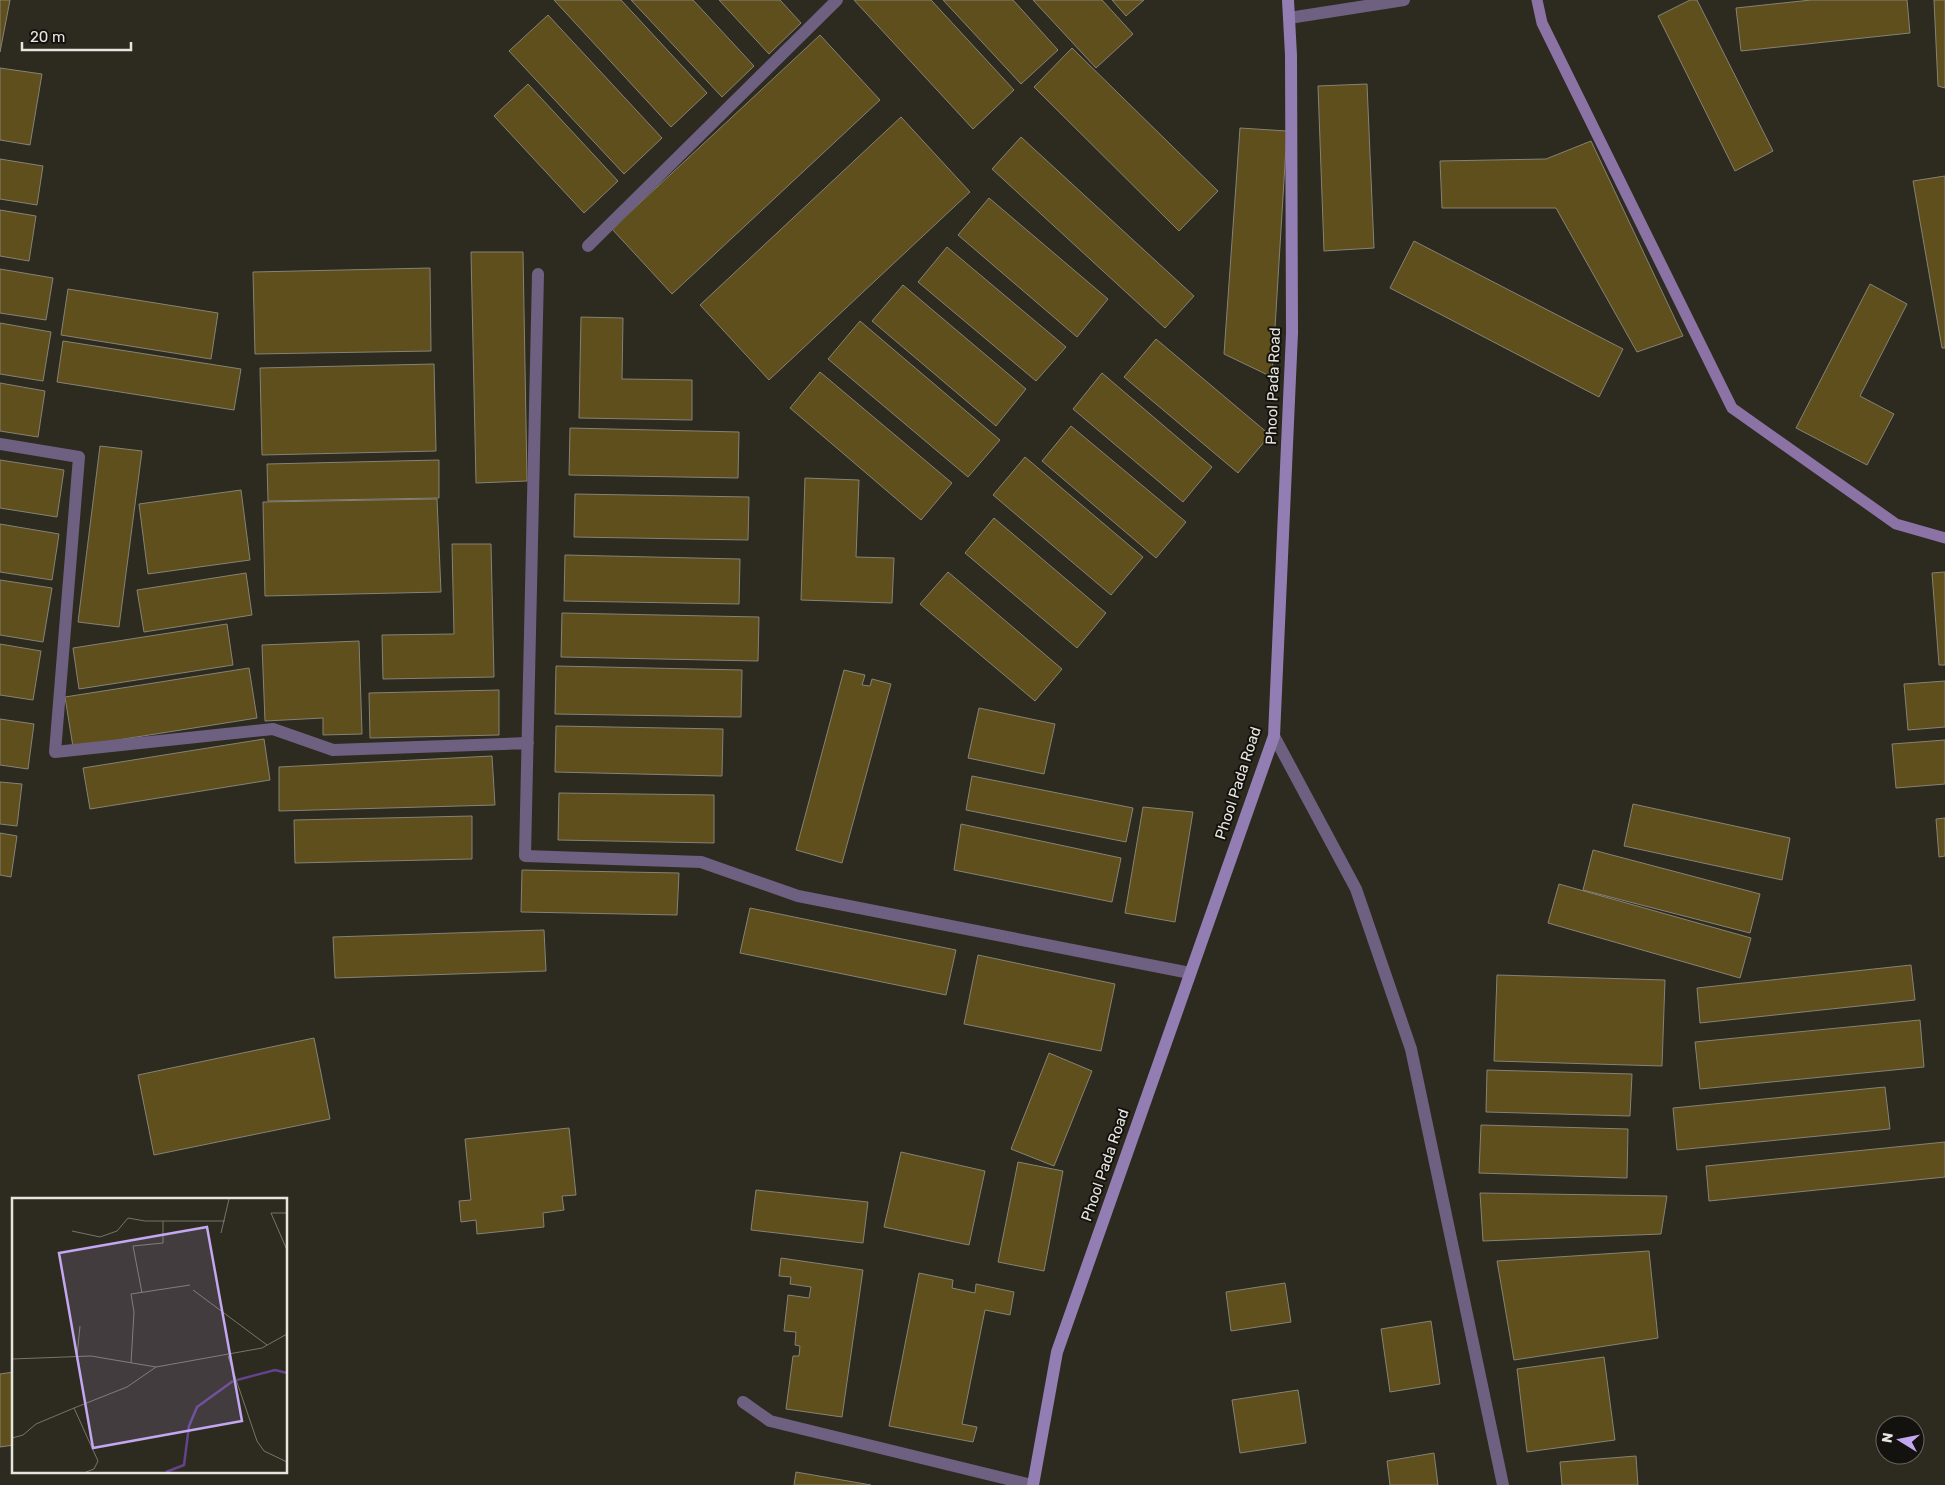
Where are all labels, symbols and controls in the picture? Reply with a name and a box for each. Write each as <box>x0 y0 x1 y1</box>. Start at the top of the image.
scale bar <box>22 20 131 52</box>
text: 20 m <box>30 28 65 46</box>
street label: Phool Pada Road <box>1262 327 1284 445</box>
street label: Phool Pada Road <box>1211 724 1265 842</box>
street label: Phool Pada Road <box>1077 1107 1133 1223</box>
inset map <box>12 1198 288 1472</box>
north arrow <box>1875 1415 1925 1465</box>
text: N <box>1878 1431 1897 1444</box>

